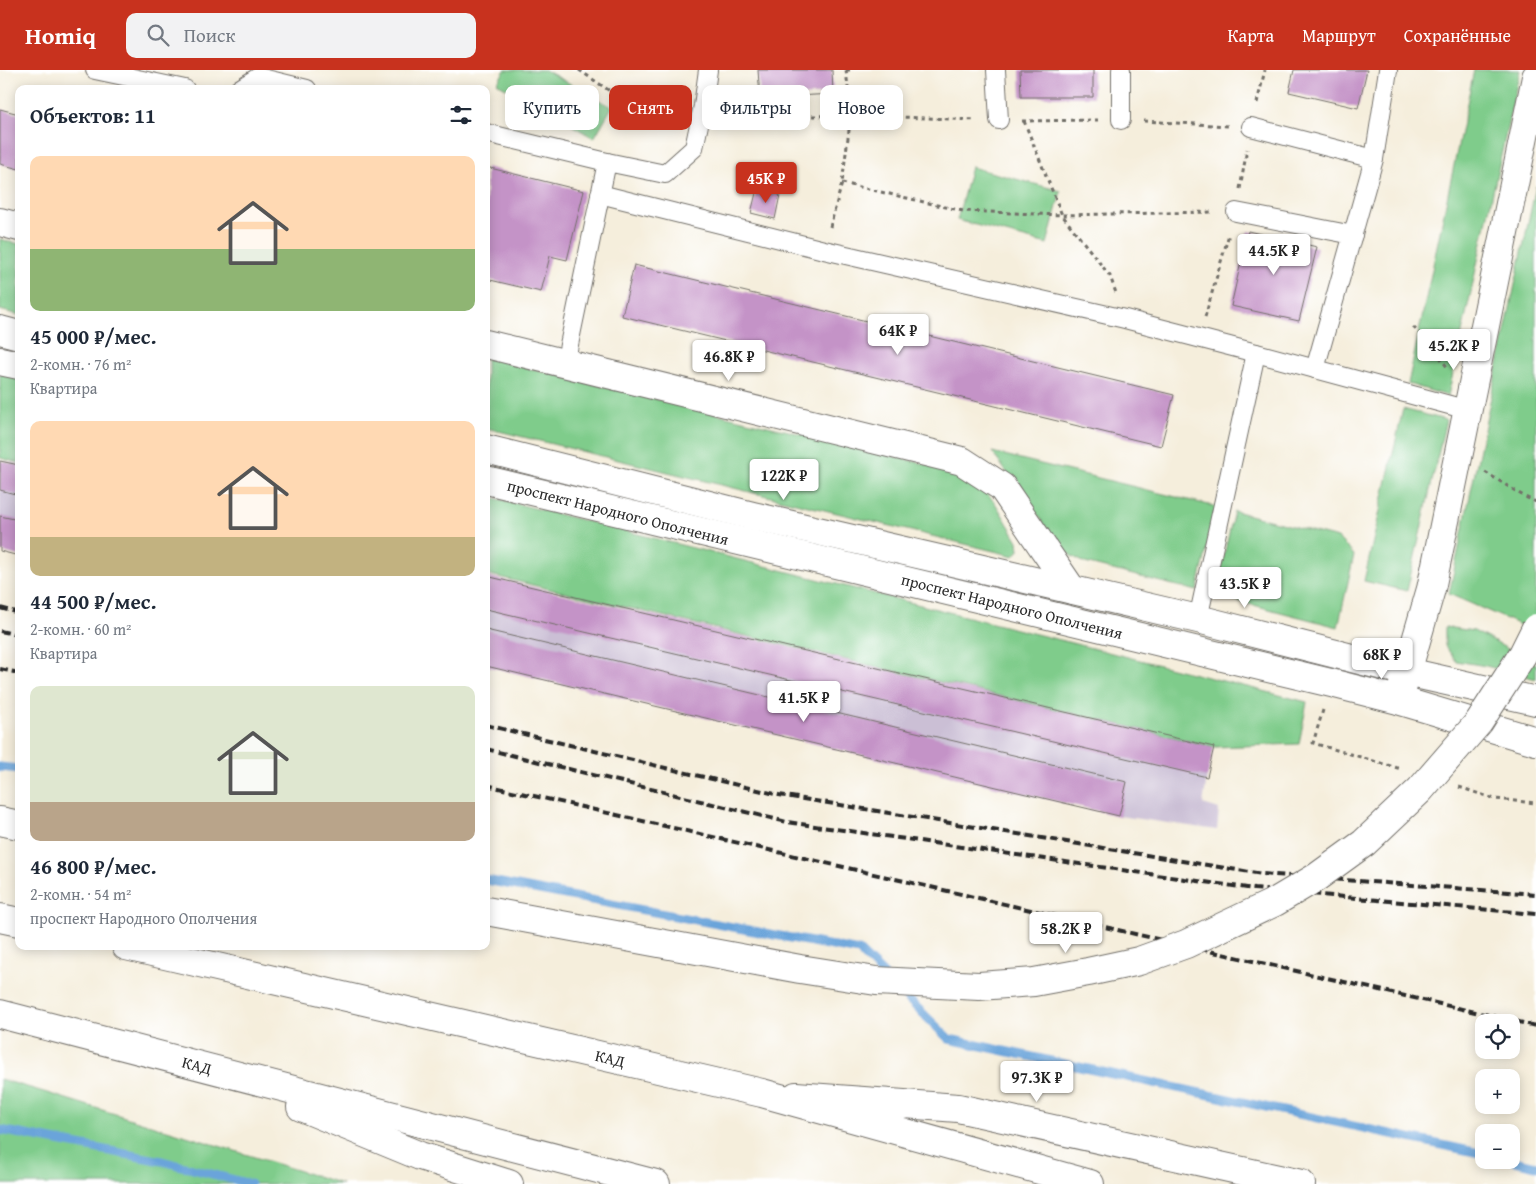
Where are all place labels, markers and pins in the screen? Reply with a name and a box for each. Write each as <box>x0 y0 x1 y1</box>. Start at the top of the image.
pin: 45K ₽ <box>731 162 801 204</box>
pin: 44.5K ₽ <box>1228 234 1320 276</box>
pin: 64K ₽ <box>863 314 933 356</box>
pin: 45.2K ₽ <box>1408 328 1500 371</box>
pin: 46.8K ₽ <box>683 340 775 382</box>
pin: 122K ₽ <box>743 458 825 501</box>
pin: 43.5K ₽ <box>1199 566 1291 609</box>
pin: 68K ₽ <box>1347 638 1417 680</box>
pin: 41.5K ₽ <box>758 680 850 723</box>
pin: 58.2K ₽ <box>1020 912 1112 954</box>
pin: 97.3K ₽ <box>991 1060 1083 1103</box>

